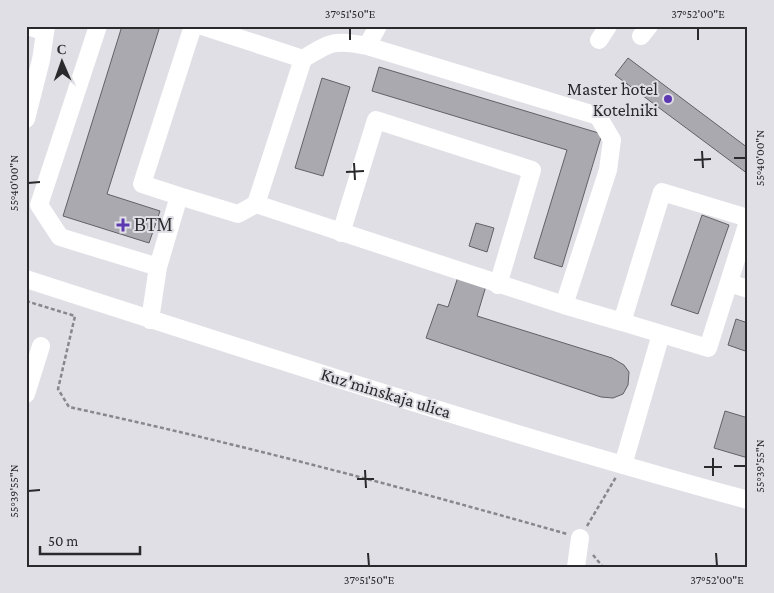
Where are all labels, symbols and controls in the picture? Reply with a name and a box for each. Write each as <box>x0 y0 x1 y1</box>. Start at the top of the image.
text: 37°51'50"E <box>325 7 376 21</box>
text: 37°52'00"E <box>671 7 725 21</box>
north arrow <box>38 38 88 88</box>
text: С <box>56 41 67 57</box>
place label: Master hotel Kotelniki <box>567 79 658 120</box>
marker: Master hotel Kotelniki <box>662 93 674 105</box>
text: 55°40'00"N <box>753 130 767 186</box>
text: 55°40'00"N <box>7 155 21 211</box>
place label: ВТМ <box>134 215 173 235</box>
marker: ВТМ <box>116 218 130 232</box>
street label: Kuz'minskaja ulica <box>318 364 453 423</box>
text: 55°39'55"N <box>753 439 767 493</box>
text: 55°39'55"N <box>7 464 21 518</box>
scale bar <box>40 523 140 555</box>
text: 50 m <box>48 533 78 549</box>
text: 37°51'50"E <box>344 573 395 587</box>
text: 37°52'00"E <box>690 573 744 587</box>

